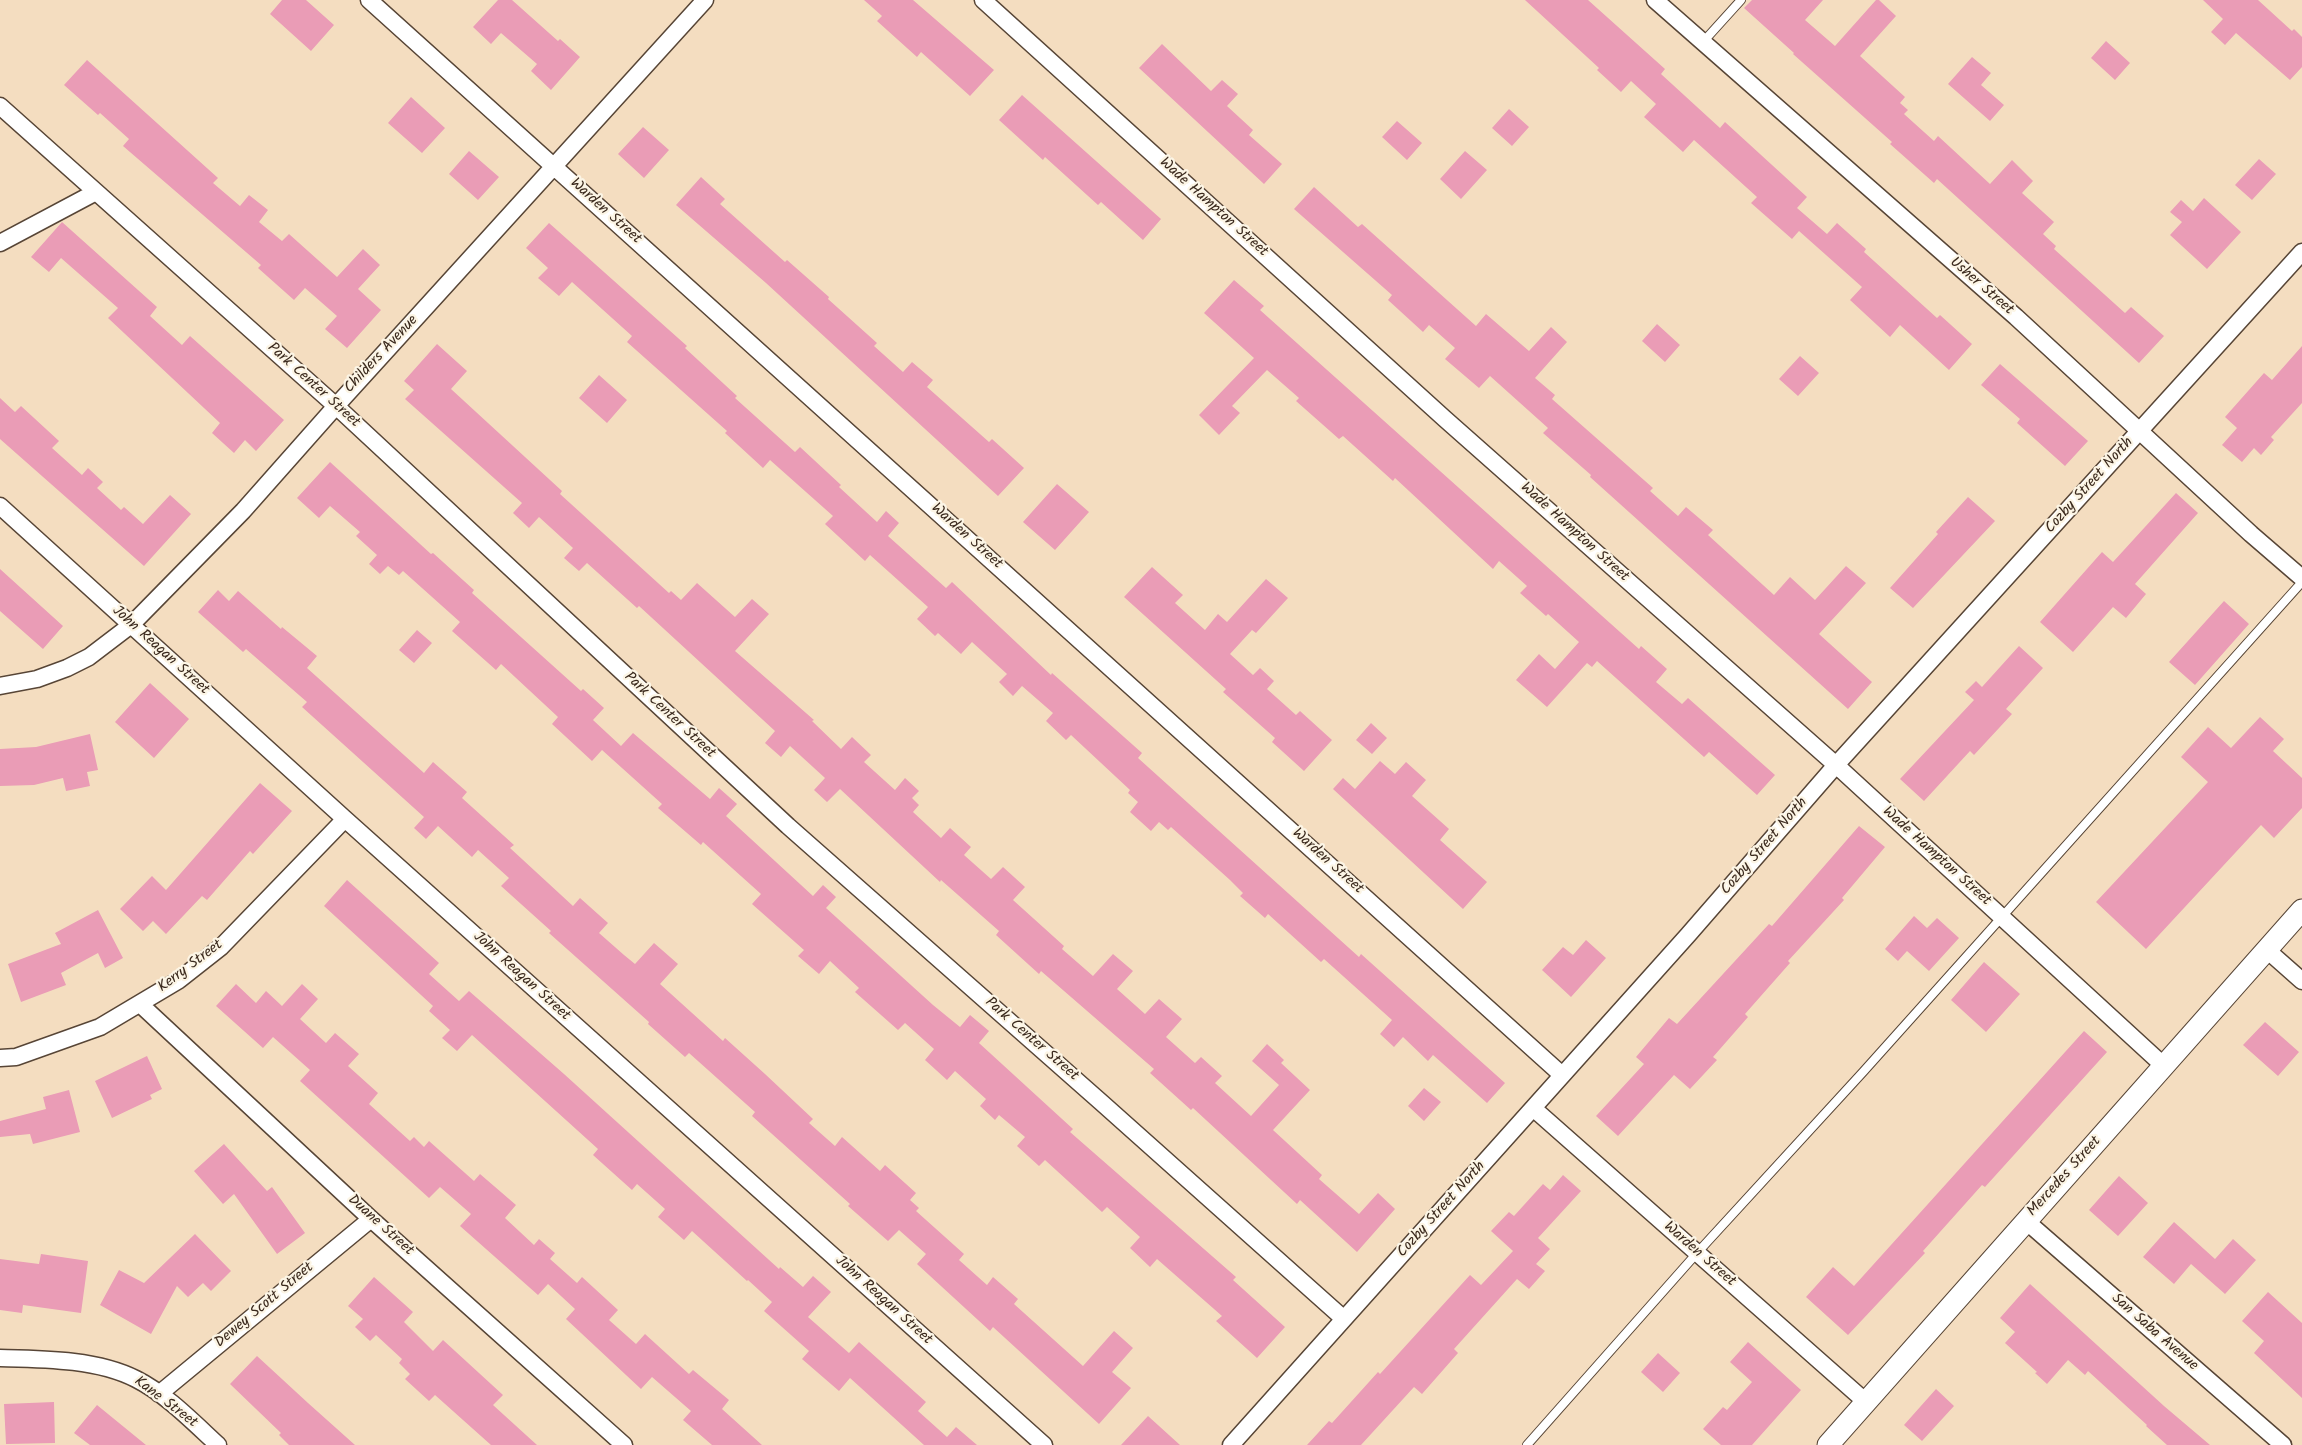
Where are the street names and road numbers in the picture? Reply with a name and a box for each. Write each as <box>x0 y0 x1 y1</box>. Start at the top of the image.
street label: Wade Hampton Street <box>1155 155 1271 261</box>
street label: Warden Street <box>566 175 644 249</box>
street label: Usher Street <box>1945 254 2017 320</box>
street label: Childers Avenue <box>341 312 423 398</box>
street label: Park Center Street <box>263 340 363 432</box>
street label: Cozby Street North <box>2042 434 2138 538</box>
street label: Wade Hampton Street <box>1516 480 1632 586</box>
street label: Warden Street <box>927 500 1005 574</box>
street label: John Reagan Street <box>108 603 212 699</box>
street label: Park Center Street <box>620 669 718 763</box>
street label: Cozby Street North <box>1718 795 1812 899</box>
street label: Wade Hampton Street <box>1878 804 1994 910</box>
street label: Warden Street <box>1288 825 1366 899</box>
street label: John Reagan Street <box>469 929 573 1025</box>
street label: Kerry Street <box>155 937 227 997</box>
street label: Park Center Street <box>980 994 1082 1086</box>
street label: Mercedes Street <box>2024 1133 2106 1221</box>
street label: Cozby Street North <box>1394 1158 1490 1262</box>
street label: Duane Street <box>343 1192 417 1260</box>
street label: Warden Street <box>1659 1219 1739 1291</box>
street label: John Reagan Street <box>831 1253 935 1349</box>
street label: Dewey Scott Street <box>212 1259 318 1353</box>
street label: San Saba Avenue <box>2107 1290 2201 1376</box>
street label: Kane Street <box>130 1373 200 1433</box>

